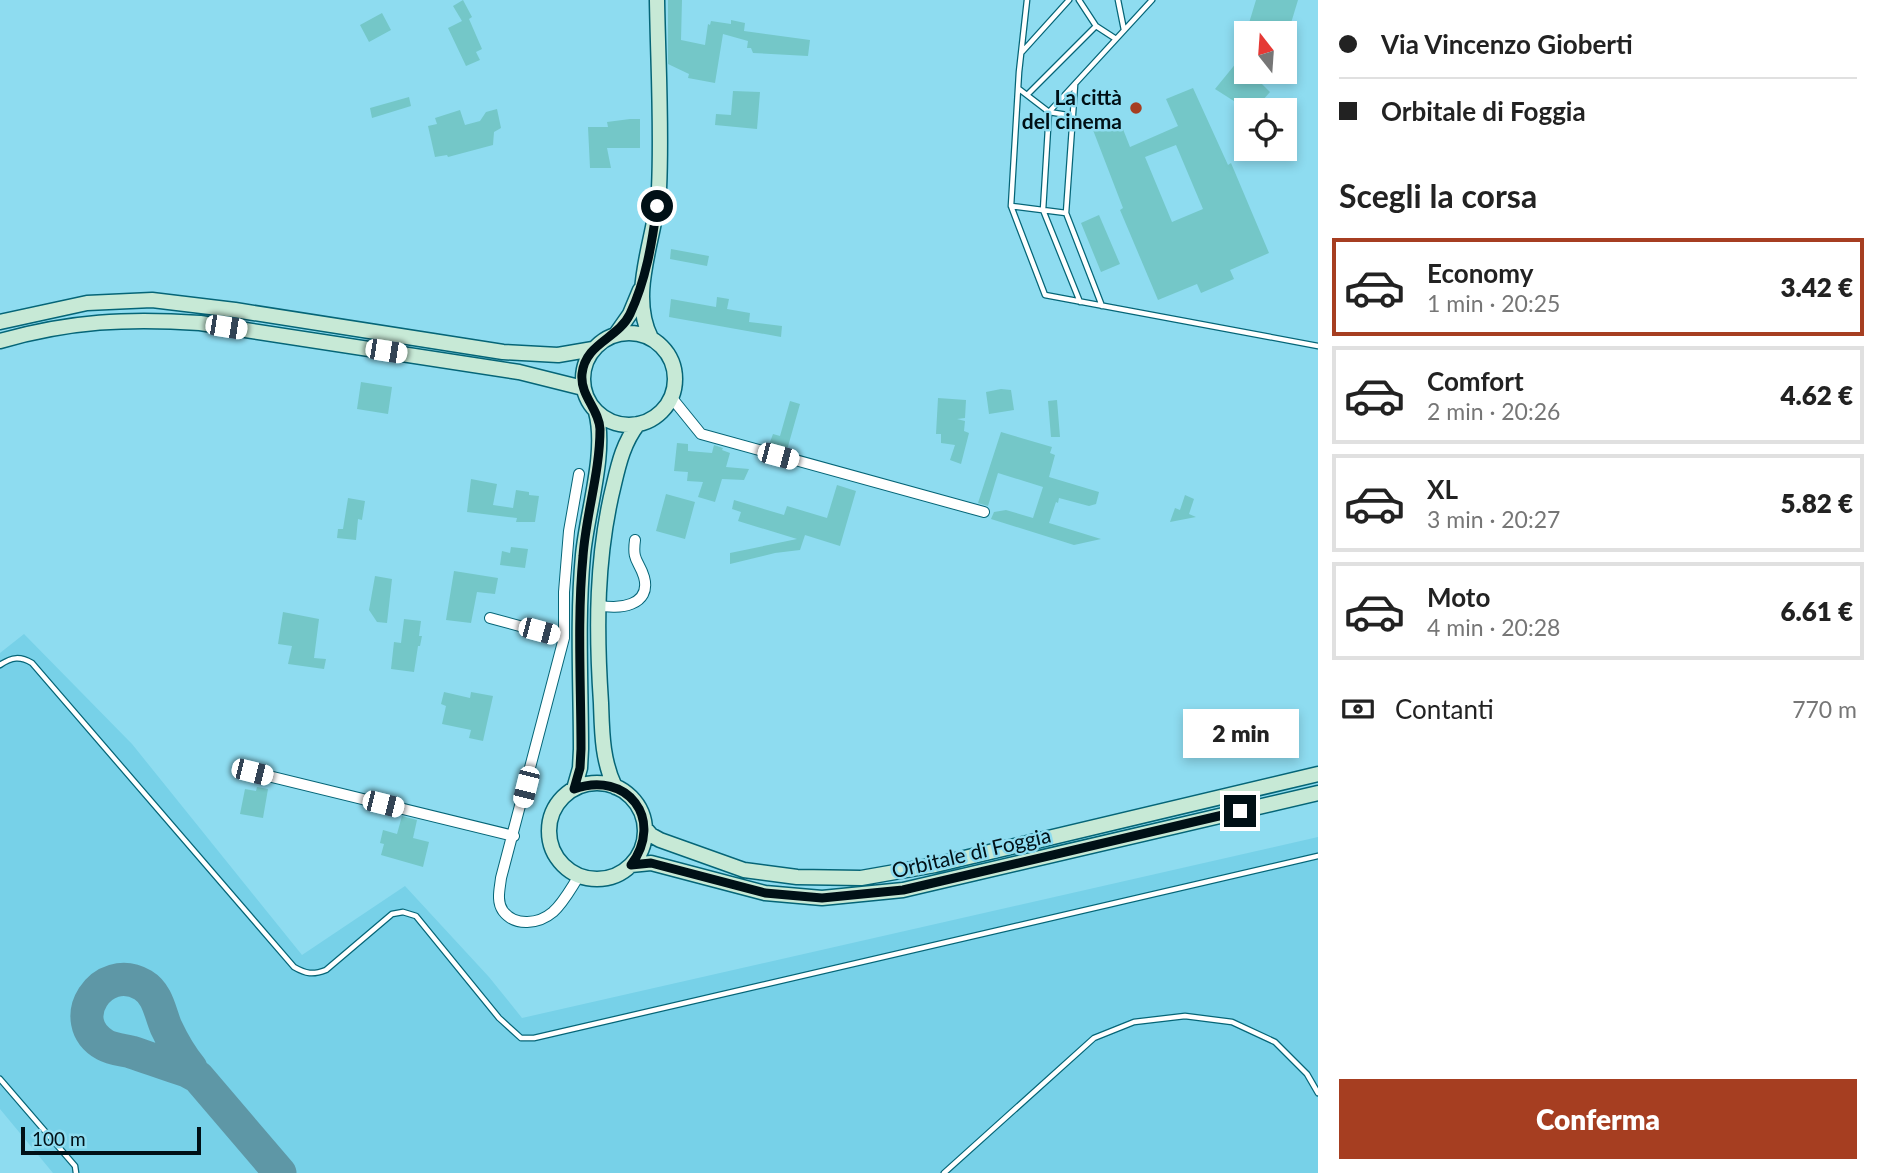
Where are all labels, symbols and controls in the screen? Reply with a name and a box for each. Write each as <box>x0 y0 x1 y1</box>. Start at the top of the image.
north arrow <box>1234 21 1297 84</box>
map controls <box>1234 21 1297 161</box>
text: Via Vincenzo Gioberti <box>1381 28 1633 60</box>
place label: La città del cinema <box>1022 84 1122 133</box>
text: Orbitale di Foggia <box>1381 95 1586 127</box>
button: locate <box>1234 98 1297 161</box>
marker: La città del cinema <box>1128 100 1144 116</box>
text: Scegli la corsa <box>1339 176 1537 215</box>
route start <box>641 190 673 222</box>
icon: car <box>1343 256 1406 319</box>
text: Economy <box>1427 257 1533 289</box>
text: 3.42 € <box>1780 271 1853 303</box>
text: 1 min · 20:25 <box>1427 289 1560 317</box>
car <box>204 313 249 341</box>
car <box>364 337 409 365</box>
icon: car <box>1343 364 1406 427</box>
text: Comfort <box>1427 365 1524 397</box>
text: 4.62 € <box>1780 379 1853 411</box>
text: 2 min · 20:26 <box>1427 397 1560 425</box>
car <box>755 440 802 472</box>
icon: car <box>1343 472 1406 535</box>
text: XL <box>1427 473 1458 505</box>
text: 5.82 € <box>1780 487 1853 519</box>
text: 3 min · 20:27 <box>1427 505 1560 533</box>
icon: car <box>1343 580 1406 643</box>
text: Moto <box>1427 581 1490 613</box>
text: 6.61 € <box>1780 595 1853 627</box>
text: 4 min · 20:28 <box>1427 613 1560 641</box>
car <box>516 615 563 647</box>
icon: cash <box>1339 690 1377 728</box>
text: Contanti <box>1395 693 1494 725</box>
text: 770 m <box>1792 695 1857 723</box>
callout: 2 min <box>1182 710 1298 758</box>
text: 2 min <box>1212 719 1270 747</box>
car <box>230 757 275 787</box>
car <box>511 764 542 810</box>
car <box>361 789 406 819</box>
route end <box>1224 795 1256 827</box>
street label: Orbitale di Foggia <box>889 822 1053 882</box>
button: Conferma <box>1339 1079 1857 1159</box>
scale bar <box>21 1124 201 1156</box>
text: 100 m <box>32 1127 86 1150</box>

